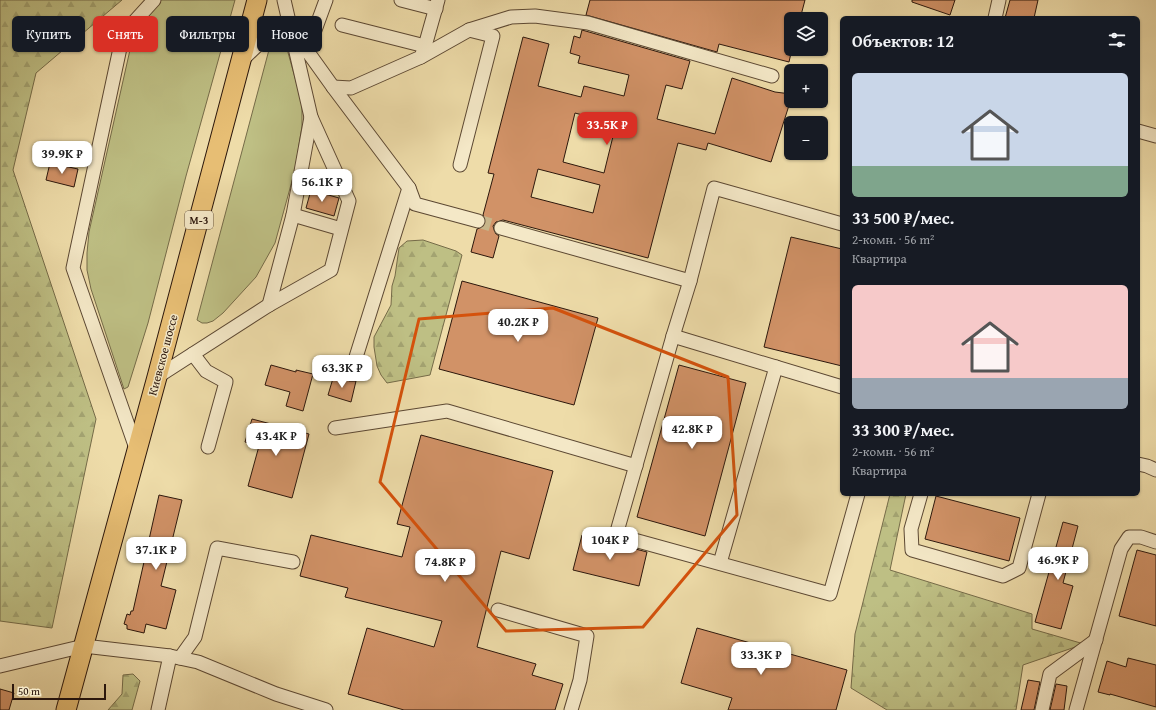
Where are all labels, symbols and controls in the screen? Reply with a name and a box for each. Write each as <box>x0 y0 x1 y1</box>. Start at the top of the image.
map controls <box>784 12 828 160</box>
button: layers <box>784 12 828 56</box>
chip: Купить <box>12 16 85 52</box>
chip: Снять <box>93 16 158 52</box>
chip: Фильтры <box>166 16 249 52</box>
chip: Новое <box>257 16 322 52</box>
text: Объектов: 12 <box>852 28 954 53</box>
icon: filters <box>1106 29 1128 51</box>
button: + <box>784 64 828 108</box>
icon: home <box>954 99 1026 171</box>
pin: 33.5K ₽ <box>570 112 644 146</box>
text: 33.5K ₽ <box>586 115 628 134</box>
button: − <box>784 116 828 160</box>
pin: 39.9K ₽ <box>25 141 99 175</box>
text: 39.9K ₽ <box>41 144 83 163</box>
pin: 56.1K ₽ <box>285 169 359 203</box>
text: 56.1K ₽ <box>301 172 343 191</box>
text: 33 500 ₽/мес. <box>852 205 954 230</box>
road number: М-3 <box>185 211 213 229</box>
text: 2-комн. · 56 m² <box>852 230 934 249</box>
text: Квартира <box>852 249 907 268</box>
pin: 40.2K ₽ <box>481 309 555 343</box>
icon: home <box>954 311 1026 383</box>
street label: Киевское шоссе <box>144 312 182 397</box>
text: 40.2K ₽ <box>497 312 539 331</box>
pin: 63.3K ₽ <box>305 355 379 389</box>
text: 63.3K ₽ <box>321 358 363 377</box>
pin: 42.8K ₽ <box>655 416 729 450</box>
text: 33 300 ₽/мес. <box>852 417 954 442</box>
text: 42.8K ₽ <box>671 419 713 438</box>
pin: 43.4K ₽ <box>239 423 313 457</box>
text: 43.4K ₽ <box>255 426 297 445</box>
text: 2-комн. · 56 m² <box>852 442 934 461</box>
text: Квартира <box>852 461 907 480</box>
pin: 104K ₽ <box>577 527 643 561</box>
text: 104K ₽ <box>591 530 629 549</box>
pin: 37.1K ₽ <box>119 537 193 571</box>
text: 37.1K ₽ <box>135 540 177 559</box>
pin: 46.9K ₽ <box>1021 547 1095 581</box>
pin: 74.8K ₽ <box>408 549 482 583</box>
text: 46.9K ₽ <box>1037 550 1079 569</box>
text: 74.8K ₽ <box>424 552 466 571</box>
pin: 33.3K ₽ <box>724 642 798 676</box>
text: 33.3K ₽ <box>740 645 782 664</box>
scale bar <box>12 682 106 701</box>
text: 50 m <box>18 683 40 699</box>

